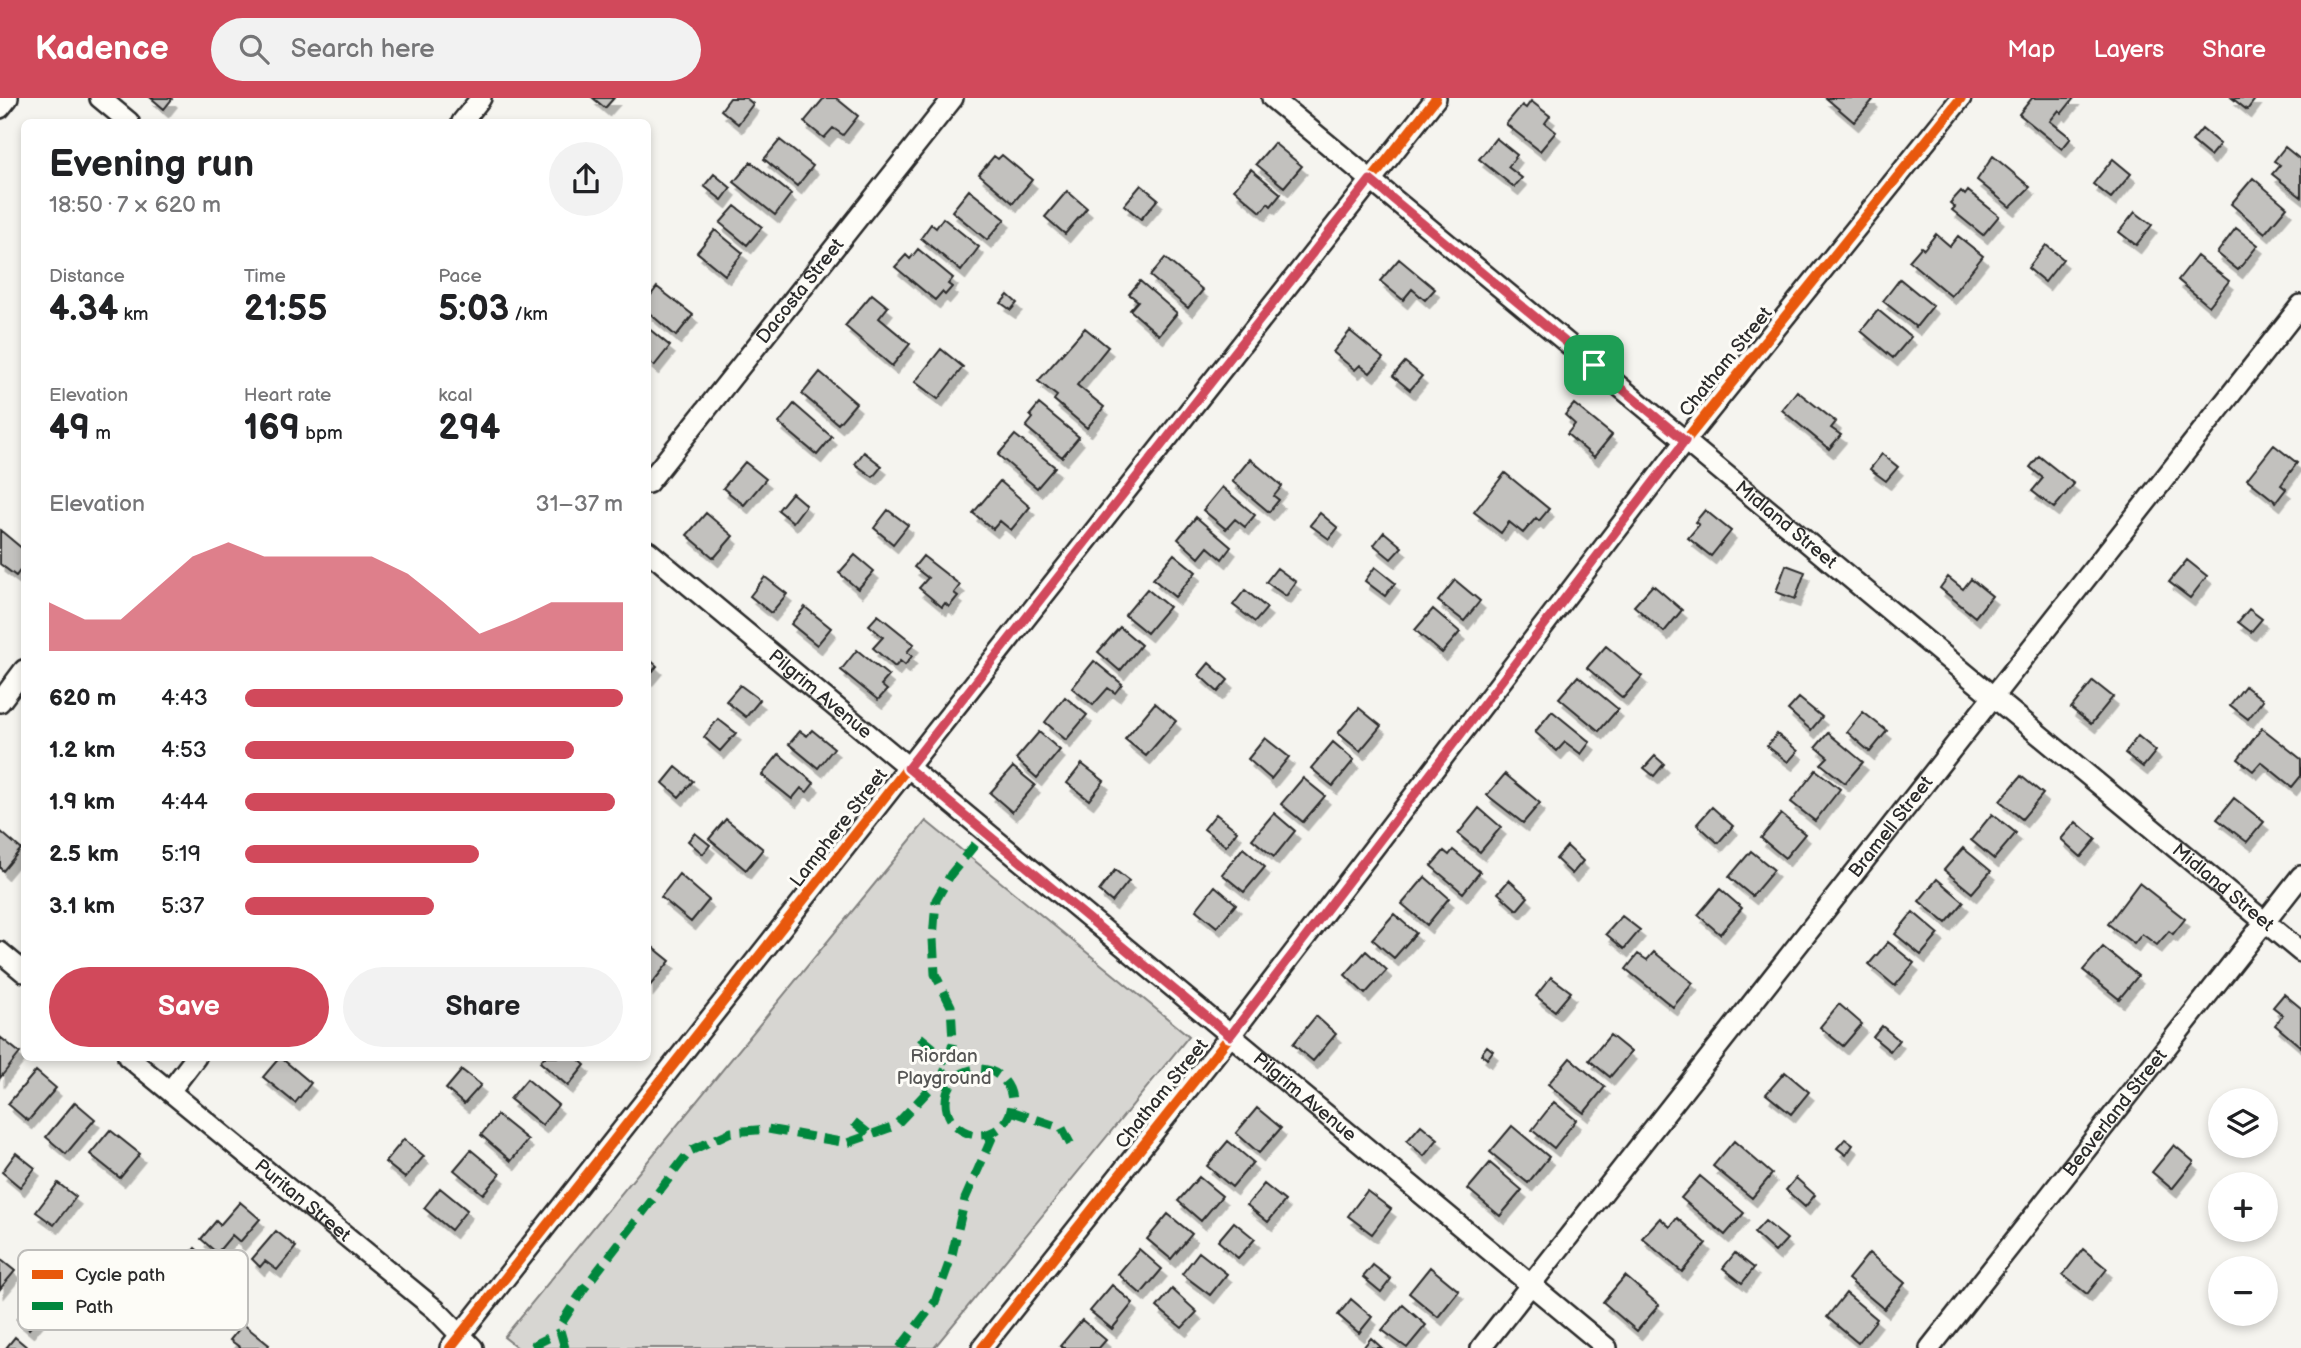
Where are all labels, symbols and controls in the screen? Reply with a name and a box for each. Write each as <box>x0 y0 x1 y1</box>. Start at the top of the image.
search box <box>211 18 701 81</box>
text: Kadence <box>35 29 169 69</box>
icon: search <box>235 30 273 68</box>
text: Search here <box>291 34 435 65</box>
text: Map <box>2007 35 2055 64</box>
text: Layers <box>2093 35 2164 64</box>
text: Share <box>2202 35 2266 64</box>
text: Evening run <box>49 142 254 187</box>
button: share <box>549 142 623 216</box>
text: 18:50 · 7 × 620 m <box>49 191 221 219</box>
street label: Dacosta Street <box>751 234 849 348</box>
text: Distance <box>49 265 125 288</box>
text: Time <box>244 265 286 288</box>
text: Pace <box>438 265 482 288</box>
text: 4.34 <box>49 288 118 331</box>
text: 21:55 <box>244 288 327 331</box>
text: 5:03 <box>438 288 509 331</box>
street label: Chatham Street <box>1675 302 1777 422</box>
text: km <box>118 303 149 326</box>
text: /km <box>509 303 548 326</box>
pin <box>1564 335 1624 395</box>
icon: arrive <box>1575 346 1613 384</box>
text: Elevation <box>49 384 128 407</box>
text: Heart rate <box>244 384 331 407</box>
text: kcal <box>438 384 472 407</box>
text: 49 <box>49 407 90 450</box>
text: 169 <box>244 407 300 450</box>
text: 294 <box>438 407 500 450</box>
text: m <box>90 422 111 445</box>
text: bpm <box>300 422 343 445</box>
street label: Midland Street <box>1731 476 1842 574</box>
text: Elevation <box>49 490 145 518</box>
text: 31–37 m <box>536 490 623 518</box>
street label: Pilgrim Avenue <box>764 645 877 744</box>
text: 620 m <box>49 684 116 712</box>
text: 4:43 <box>161 684 208 712</box>
text: 1.2 km <box>49 736 115 764</box>
text: 4:53 <box>161 736 207 764</box>
street label: Lamphere Street <box>786 764 893 892</box>
street label: Bramell Street <box>1844 771 1938 882</box>
text: 1.9 km <box>49 788 115 816</box>
text: 4:44 <box>161 788 208 816</box>
street label: Midland Street <box>2168 839 2279 936</box>
text: 2.5 km <box>49 840 119 868</box>
text: 5:19 <box>161 840 201 868</box>
text: 3.1 km <box>49 892 115 920</box>
text: 5:37 <box>161 892 204 920</box>
button: Save <box>49 967 329 1047</box>
button: Share <box>343 967 623 1047</box>
street label: Chatham Street <box>1111 1034 1213 1154</box>
park label: Riordan Playground <box>896 1045 992 1090</box>
street label: Beaverland Street <box>2058 1045 2172 1181</box>
street label: Pilgrim Avenue <box>1248 1047 1361 1146</box>
map controls <box>2208 1088 2278 1326</box>
button: layers <box>2208 1088 2278 1158</box>
street label: Puritan Street <box>250 1154 355 1247</box>
button: + <box>2208 1172 2278 1242</box>
legend <box>18 1250 248 1330</box>
button: − <box>2208 1256 2278 1326</box>
text: Cycle path <box>75 1264 165 1287</box>
text: Path <box>75 1296 113 1319</box>

